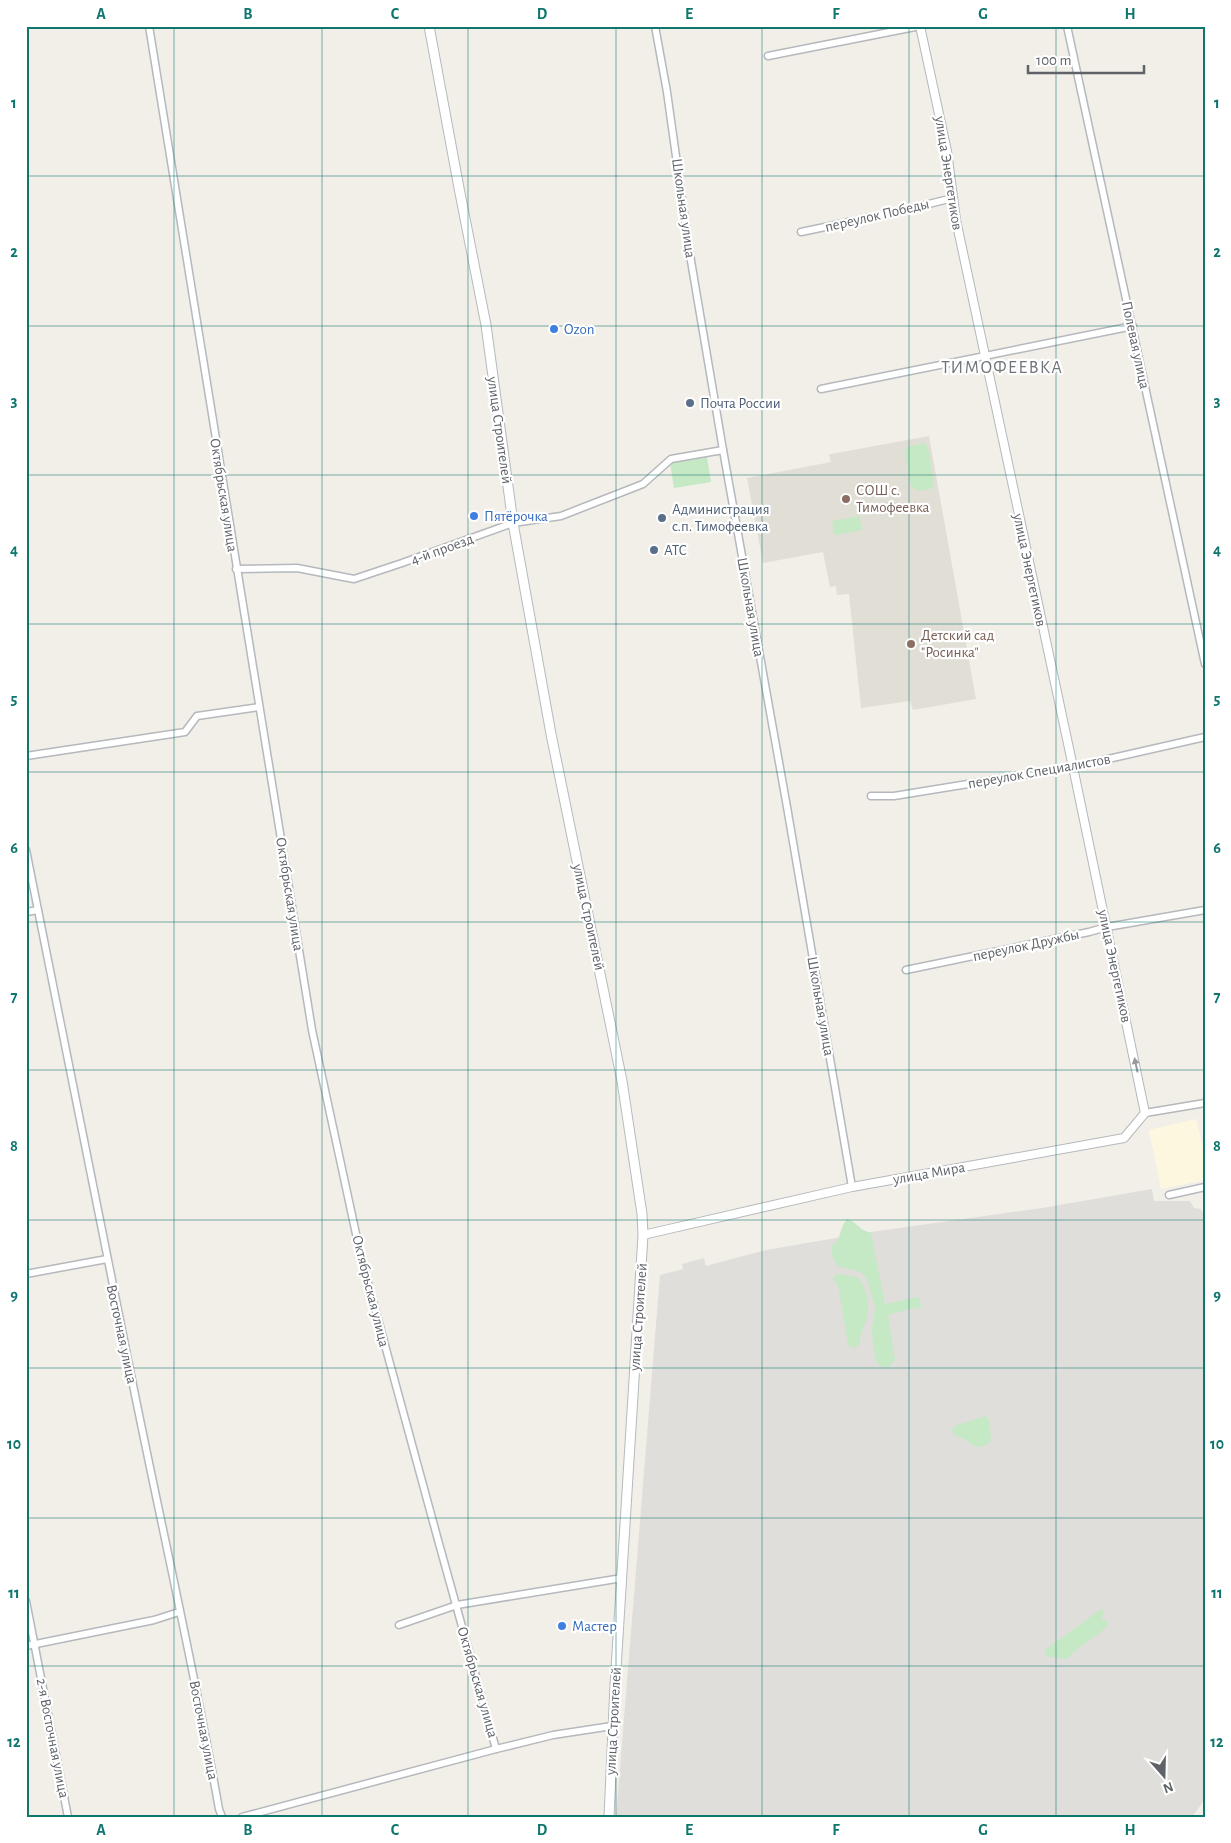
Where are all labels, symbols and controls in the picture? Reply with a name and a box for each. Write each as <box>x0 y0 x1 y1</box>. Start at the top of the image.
text: A <box>96 6 106 22</box>
text: B <box>243 6 253 22</box>
text: C <box>391 6 400 22</box>
text: D <box>537 6 548 22</box>
text: E <box>685 6 693 22</box>
text: F <box>832 6 840 22</box>
text: G <box>978 6 988 22</box>
text: H <box>1124 6 1136 22</box>
scale bar <box>1028 42 1145 74</box>
text: 100 m <box>1036 53 1071 68</box>
text: 1 <box>11 95 17 111</box>
text: 1 <box>1214 95 1220 111</box>
street label: улица Энергетиков <box>932 114 965 231</box>
street label: Школьная улица <box>669 157 698 259</box>
street label: переулок Победы <box>823 196 931 235</box>
text: 2 <box>10 244 18 260</box>
text: 2 <box>1213 244 1221 260</box>
street label: Полевая улица <box>1119 300 1152 391</box>
place label: Ozon <box>564 322 594 337</box>
marker: Ozon <box>548 323 560 335</box>
district label: ТИМОФЕЕВКА <box>941 359 1063 377</box>
street label: улица Строителей <box>484 374 514 485</box>
text: 3 <box>11 393 18 409</box>
text: 3 <box>1214 393 1221 409</box>
place label: Почта России <box>700 396 781 411</box>
marker: Почта России <box>684 397 696 409</box>
street label: Октябрьская улица <box>207 437 240 553</box>
place label: СОШ с. Тимофеевка <box>856 483 930 515</box>
marker: СОШ с. Тимофеевка <box>840 493 852 505</box>
place label: Администрация с.п. Тимофеевка <box>672 502 770 534</box>
place label: Пятёрочка <box>484 509 548 524</box>
marker: Пятёрочка <box>468 510 480 522</box>
street label: улица Энергетиков <box>1010 511 1049 628</box>
marker: Администрация с.п. Тимофеевка <box>656 512 668 524</box>
street label: 4-й проезд <box>409 531 475 568</box>
text: 4 <box>10 542 18 558</box>
text: 4 <box>1213 542 1221 558</box>
place label: АТС <box>664 543 687 558</box>
marker: АТС <box>648 544 660 556</box>
street label: Школьная улица <box>734 556 767 658</box>
place label: Детский сад "Росинка" <box>921 628 994 660</box>
marker: Детский сад "Росинка" <box>905 638 917 650</box>
text: 5 <box>11 691 18 707</box>
text: 5 <box>1214 691 1221 707</box>
street label: переулок Специалистов <box>967 752 1112 791</box>
street label: Октябрьская улица <box>273 836 306 952</box>
text: 6 <box>10 840 18 856</box>
text: 6 <box>1213 840 1221 856</box>
street label: улица Строителей <box>570 862 607 972</box>
street label: улица Энергетиков <box>1095 907 1134 1024</box>
street label: переулок Дружбы <box>971 927 1081 964</box>
street label: Школьная улица <box>804 955 837 1057</box>
text: 7 <box>11 989 18 1005</box>
text: 7 <box>1214 989 1221 1005</box>
one-way arrow <box>1132 1057 1140 1072</box>
text: 8 <box>10 1138 18 1154</box>
text: 8 <box>1213 1138 1221 1154</box>
street label: улица Мира <box>891 1160 966 1187</box>
street label: Октябрьская улица <box>349 1234 392 1349</box>
street label: улица Строителей <box>627 1263 650 1373</box>
street label: Восточная улица <box>104 1283 139 1385</box>
text: 9 <box>10 1287 18 1303</box>
text: 9 <box>1213 1287 1221 1303</box>
text: 10 <box>7 1436 21 1452</box>
text: 10 <box>1210 1436 1224 1452</box>
text: 11 <box>8 1585 20 1601</box>
text: 11 <box>1211 1585 1223 1601</box>
place label: Мастер <box>572 1619 617 1634</box>
marker: Мастер <box>556 1620 568 1632</box>
street label: Октябрьская улица <box>454 1625 501 1740</box>
street label: улица Строителей <box>603 1667 624 1776</box>
street label: 2-я Восточная улица <box>34 1677 72 1799</box>
street label: Восточная улица <box>187 1679 221 1781</box>
text: 12 <box>7 1734 21 1750</box>
text: 12 <box>1210 1734 1224 1750</box>
north arrow <box>1138 1750 1188 1800</box>
text: N <box>1161 1779 1175 1796</box>
text: A <box>96 1822 106 1838</box>
text: B <box>243 1822 253 1838</box>
text: C <box>391 1822 400 1838</box>
text: D <box>537 1822 548 1838</box>
text: E <box>685 1822 693 1838</box>
text: F <box>832 1822 840 1838</box>
text: G <box>978 1822 988 1838</box>
text: H <box>1124 1822 1136 1838</box>

